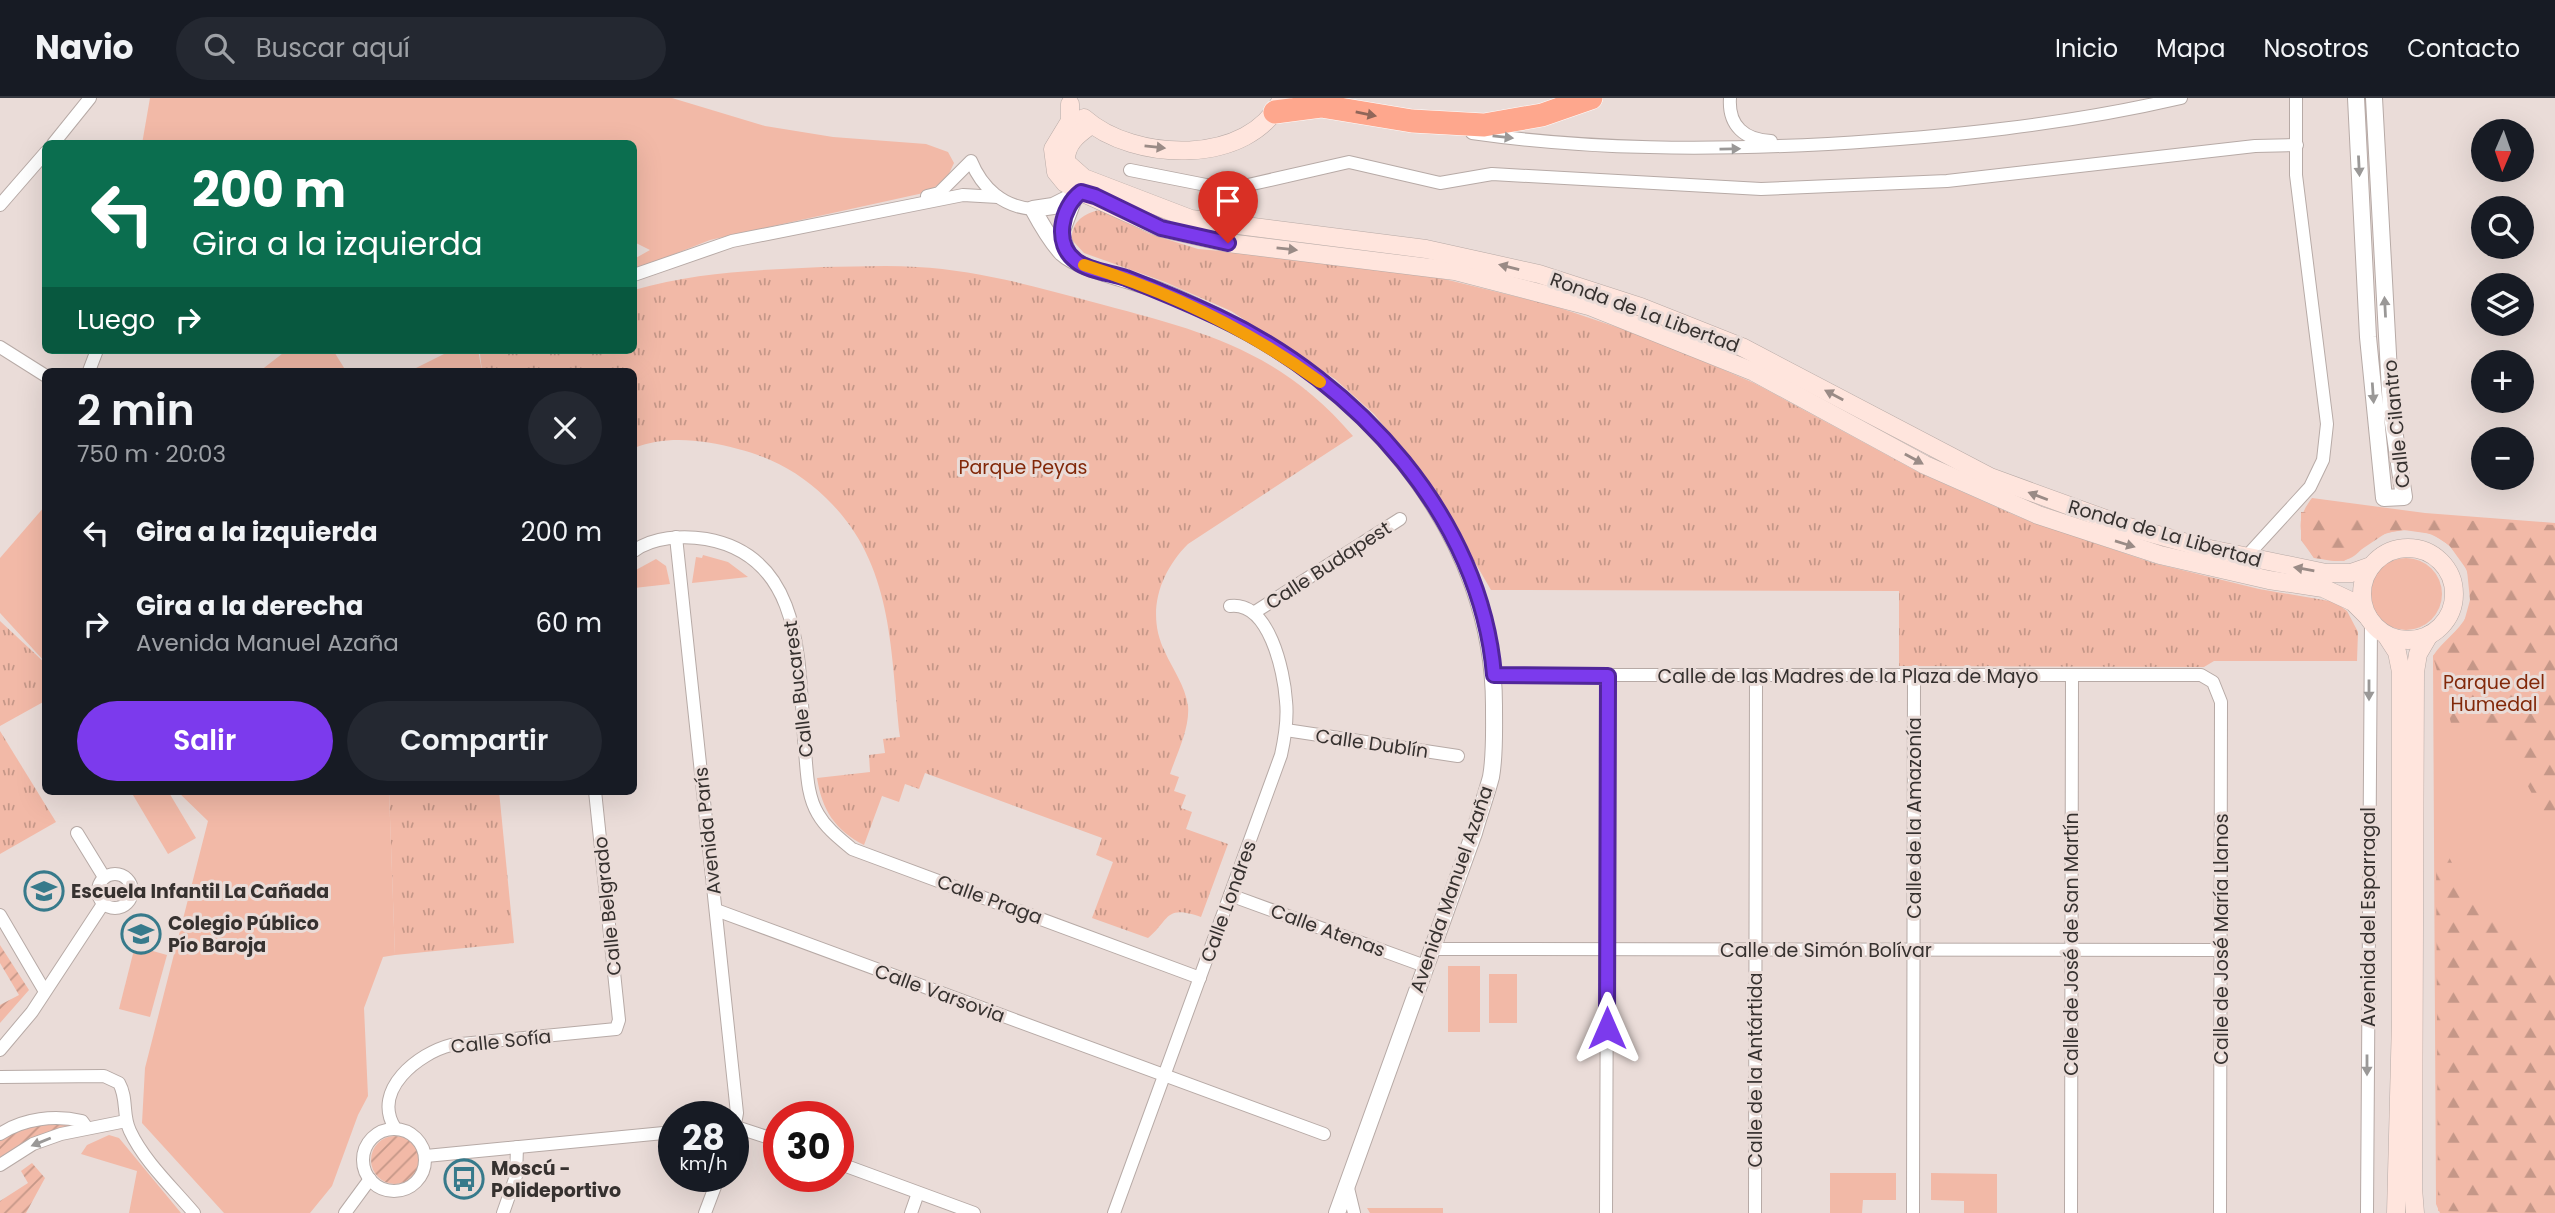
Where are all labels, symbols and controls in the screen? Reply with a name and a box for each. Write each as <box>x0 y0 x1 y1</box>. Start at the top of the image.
search box <box>176 17 666 80</box>
text: Navio <box>35 24 134 71</box>
icon: search <box>200 29 238 67</box>
text: Buscar aquí <box>256 30 410 66</box>
text: Inicio <box>2055 32 2118 65</box>
text: Mapa <box>2156 32 2225 65</box>
text: Nosotros <box>2263 32 2369 65</box>
text: Contacto <box>2407 32 2520 65</box>
one-way arrow <box>1355 109 1377 120</box>
north arrow <box>2471 119 2534 182</box>
map controls <box>2471 119 2534 490</box>
one-way arrow <box>1492 132 1514 143</box>
one-way arrow <box>1144 142 1166 153</box>
one-way arrow <box>1719 143 1741 155</box>
one-way arrow <box>2354 155 2365 177</box>
text: 200 m <box>192 156 346 224</box>
icon: left <box>77 168 168 259</box>
pin <box>1198 171 1258 243</box>
icon: arrive <box>1209 182 1247 220</box>
button: search <box>2471 196 2534 259</box>
text: Gira a la izquierda <box>192 221 483 266</box>
one-way arrow <box>1276 244 1298 255</box>
one-way arrow <box>1498 261 1520 272</box>
street label: Ronda de La Libertad <box>1546 266 1743 359</box>
button: layers <box>2471 273 2534 336</box>
one-way arrow <box>2379 296 2390 318</box>
icon: right <box>169 301 207 339</box>
text: Luego <box>77 302 155 338</box>
button: + <box>2471 350 2534 413</box>
street label: Calle Cilantro <box>2376 358 2417 489</box>
text: 2 min <box>77 381 195 440</box>
one-way arrow <box>2368 382 2379 404</box>
one-way arrow <box>1824 389 1844 401</box>
button: close <box>528 391 602 465</box>
button: − <box>2471 427 2534 490</box>
text: 750 m · 20:03 <box>77 438 226 470</box>
park label: Parque Peyas <box>958 454 1088 481</box>
one-way arrow <box>1904 454 1924 465</box>
one-way arrow <box>2027 490 2048 501</box>
street label: Ronda de La Libertad <box>2065 493 2265 574</box>
icon: left <box>77 514 115 552</box>
text: Gira a la izquierda <box>136 514 378 550</box>
text: 200 m <box>521 514 602 550</box>
street label: Calle Budapest <box>1260 515 1396 616</box>
one-way arrow <box>2114 540 2135 550</box>
one-way arrow <box>2293 563 2315 574</box>
text: Gira a la derecha <box>136 588 364 624</box>
icon: right <box>77 605 115 643</box>
text: 60 m <box>535 605 602 641</box>
street label: Calle Bucarest <box>777 619 820 759</box>
text: Avenida Manuel Azaña <box>136 627 399 659</box>
street label: Calle de las Madres de la Plaza de Mayo <box>1658 663 2038 690</box>
park label: Parque del Humedal <box>2443 669 2545 718</box>
one-way arrow <box>2363 679 2375 701</box>
button: Salir <box>77 701 333 781</box>
button: Compartir <box>347 701 602 781</box>
street label: Calle de la Amazonía <box>1901 717 1928 919</box>
street label: Calle Dublín <box>1314 722 1430 765</box>
street label: Avenida París <box>687 766 728 896</box>
street label: Avenida Manuel Azaña <box>1403 782 1500 996</box>
street label: Avenida del Esparragal <box>2355 807 2382 1027</box>
street label: Calle de José de San Martín <box>2058 812 2085 1076</box>
street label: Calle de José María Llanos <box>2208 813 2235 1065</box>
street label: Calle Belgrado <box>587 835 628 977</box>
street label: Calle Londres <box>1194 836 1263 966</box>
street label: Calle Praga <box>933 868 1046 931</box>
school or university icon: Escuela Infantil La Cañada <box>23 870 65 912</box>
place label: Escuela Infantil La Cañada <box>71 878 329 905</box>
street label: Calle Atenas <box>1267 897 1389 964</box>
place label: Colegio Público Pío Baroja <box>168 910 319 959</box>
school or university icon: Colegio Público Pío Baroja <box>120 913 162 955</box>
street label: Calle de Simón Bolívar <box>1720 937 1932 964</box>
street label: Calle Varsovia <box>871 957 1009 1030</box>
street label: Calle de la Antártida <box>1742 972 1769 1168</box>
position arrow <box>1570 991 1644 1065</box>
street label: Calle Sofía <box>450 1023 553 1060</box>
one-way arrow <box>2362 1054 2373 1076</box>
speed limit sign: 30 <box>763 1101 854 1192</box>
text: 28 <box>682 1113 725 1162</box>
one-way arrow <box>31 1136 52 1147</box>
text: km/h <box>680 1151 727 1176</box>
place label: Moscú - Polideportivo <box>491 1155 621 1204</box>
bus stop icon: Moscú - Polideportivo <box>443 1158 485 1200</box>

